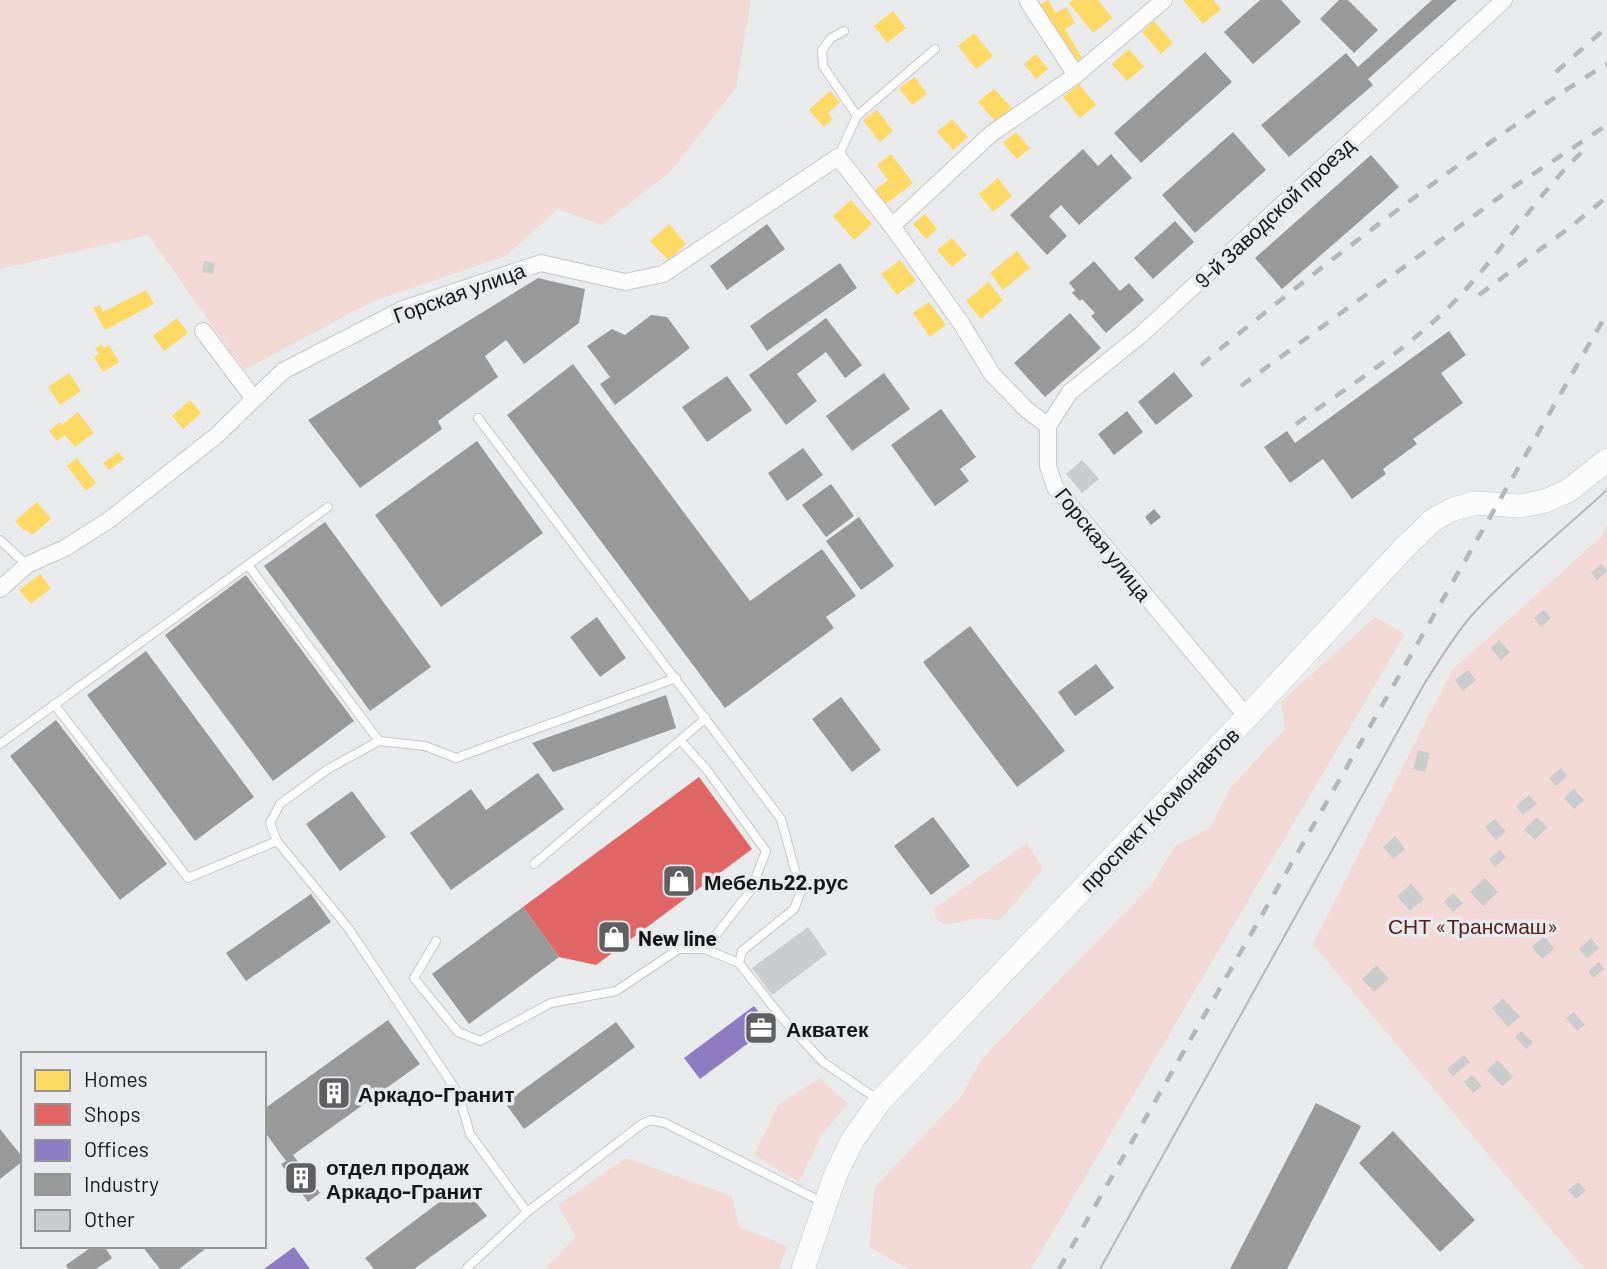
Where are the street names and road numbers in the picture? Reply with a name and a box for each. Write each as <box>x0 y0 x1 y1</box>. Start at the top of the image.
street label: 9-й Заводской проезд <box>1189 132 1359 292</box>
street label: Горская улица <box>390 256 529 327</box>
street label: Горская улица <box>1051 482 1157 606</box>
street label: проспект Космонавтов <box>1074 722 1244 896</box>

